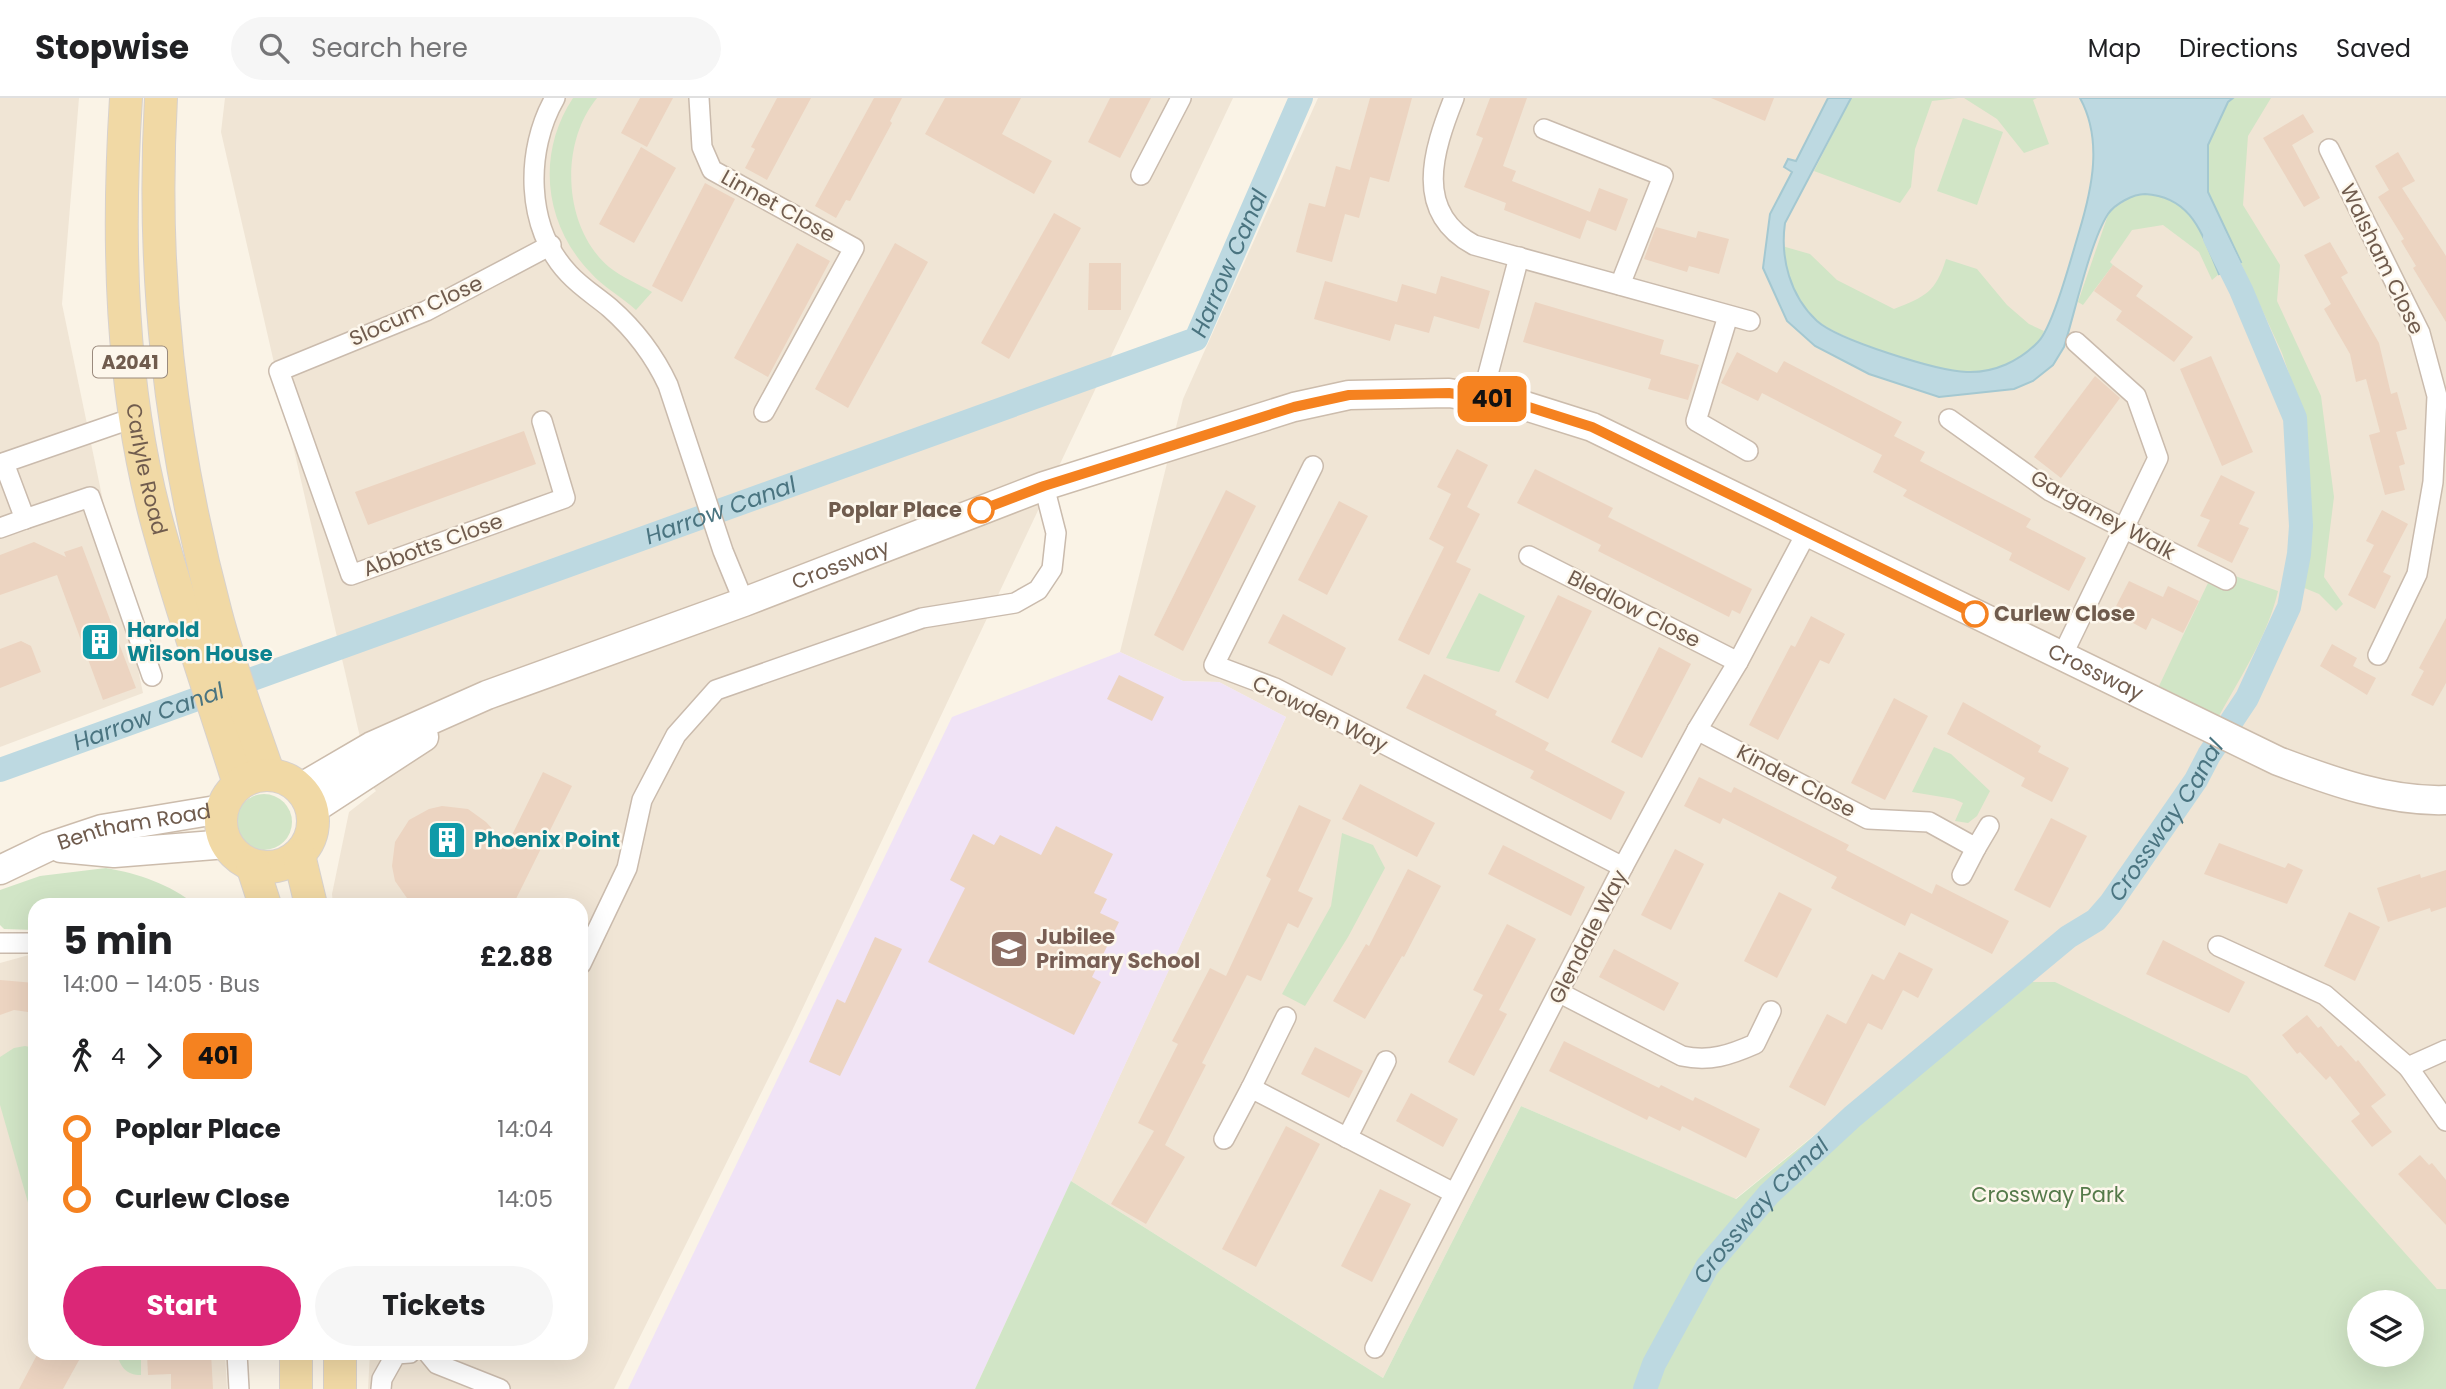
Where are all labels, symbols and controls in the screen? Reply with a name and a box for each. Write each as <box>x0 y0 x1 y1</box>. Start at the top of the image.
search box <box>231 17 721 80</box>
text: Stopwise <box>35 24 189 71</box>
icon: search <box>255 29 293 67</box>
text: Search here <box>311 30 468 66</box>
text: Map <box>2088 32 2141 65</box>
text: Directions <box>2179 32 2298 65</box>
text: Saved <box>2336 32 2411 65</box>
street label: Linnet Close <box>716 162 840 249</box>
street label: Walsham Close <box>2333 178 2432 339</box>
water label: Harrow Canal <box>1183 184 1275 342</box>
street label: Slocum Close <box>345 268 487 353</box>
road number: A2041 <box>93 346 167 378</box>
line badge: 401 <box>1452 376 1532 422</box>
text: 401 <box>1472 382 1512 415</box>
street label: Carlyle Road <box>119 401 175 538</box>
street label: Garganey Walk <box>2026 463 2181 566</box>
water label: Harrow Canal <box>641 468 801 552</box>
place label: Poplar Place <box>828 495 962 524</box>
marker: Poplar Place <box>968 497 994 523</box>
street label: Abbotts Close <box>359 506 507 583</box>
street label: Crossway <box>787 532 894 596</box>
street label: Bledlow Close <box>1563 563 1706 655</box>
place label: Curlew Close <box>1994 599 2135 628</box>
marker: Curlew Close <box>1962 601 1988 627</box>
place label: Harold Wilson House <box>127 615 273 668</box>
building icon: Harold Wilson House <box>79 621 121 663</box>
street label: Crossway <box>2043 636 2148 707</box>
street label: Crowden Way <box>1248 668 1393 759</box>
water label: Harrow Canal <box>69 674 229 758</box>
water label: Crossway Canal <box>2100 733 2231 908</box>
street label: Kinder Close <box>1732 737 1861 824</box>
street label: Bentham Road <box>53 796 213 857</box>
building icon: Phoenix Point <box>426 819 468 861</box>
place label: Phoenix Point <box>474 825 620 854</box>
street label: Glendale Way <box>1541 865 1634 1009</box>
text: 5 min <box>63 914 173 967</box>
place label: Jubilee Primary School <box>1036 922 1200 975</box>
school or university icon: Jubilee Primary School <box>988 928 1030 970</box>
text: £2.88 <box>480 939 553 975</box>
text: 14:00 – 14:05 · Bus <box>63 968 260 1000</box>
icon: walk <box>63 1037 101 1075</box>
icon: forward <box>135 1037 173 1075</box>
text: 401 <box>197 1039 238 1072</box>
text: 4 <box>111 1040 125 1072</box>
text: Poplar Place <box>115 1111 281 1147</box>
text: 14:04 <box>497 1113 553 1145</box>
water label: Crossway Canal <box>1685 1130 1836 1289</box>
park label: Crossway Park <box>1971 1180 2125 1209</box>
text: Curlew Close <box>115 1181 290 1217</box>
text: 14:05 <box>497 1183 553 1215</box>
button: Start <box>63 1266 301 1346</box>
button: Tickets <box>315 1266 553 1346</box>
map controls <box>2347 1290 2424 1367</box>
button: layers <box>2347 1290 2424 1367</box>

